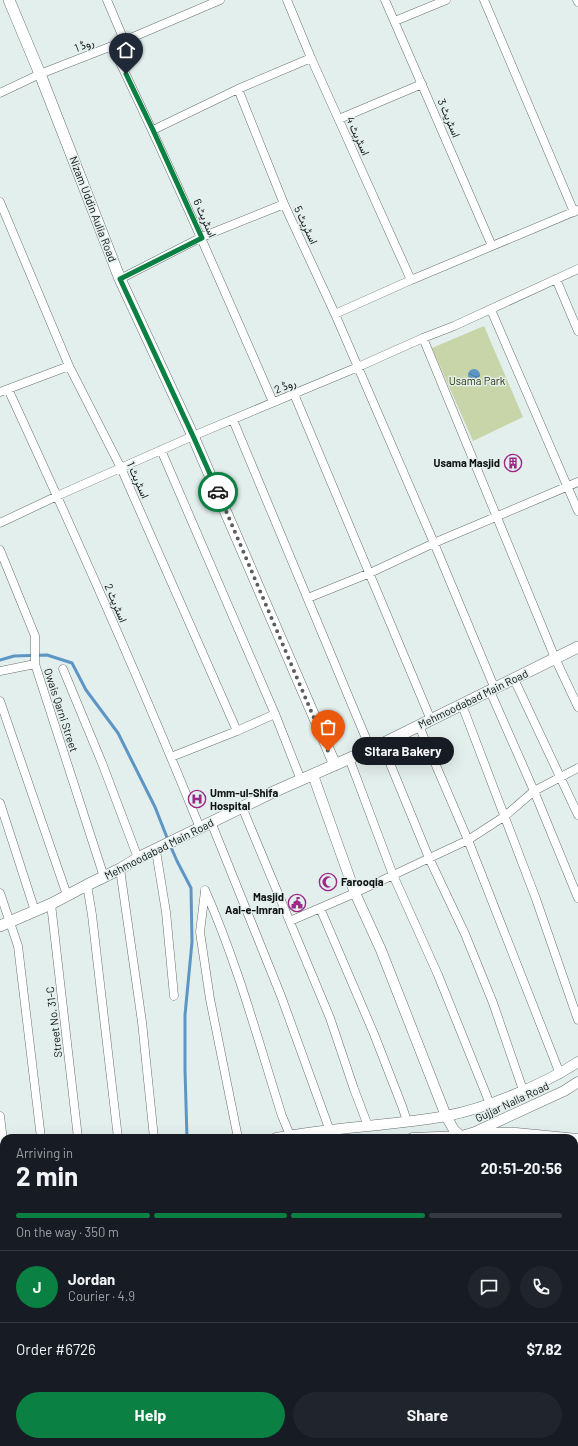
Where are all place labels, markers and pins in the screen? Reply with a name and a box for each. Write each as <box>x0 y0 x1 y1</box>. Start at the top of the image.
pin <box>109 33 143 74</box>
building icon: Usama Masjid <box>503 453 523 473</box>
place label: Usama Masjid <box>434 456 500 469</box>
pin <box>311 710 345 751</box>
callout: Sitara Bakery <box>352 737 454 765</box>
place label: Umm-ul-Shifa Hospital <box>210 786 278 812</box>
hospital icon: Umm-ul-Shifa Hospital <box>187 789 207 809</box>
mosque icon: Farooqia <box>318 872 338 892</box>
place label: Farooqia <box>341 875 384 888</box>
place label: Masjid Aal-e-Imran <box>225 890 284 916</box>
public building icon: Masjid Aal-e-Imran <box>287 893 307 913</box>

